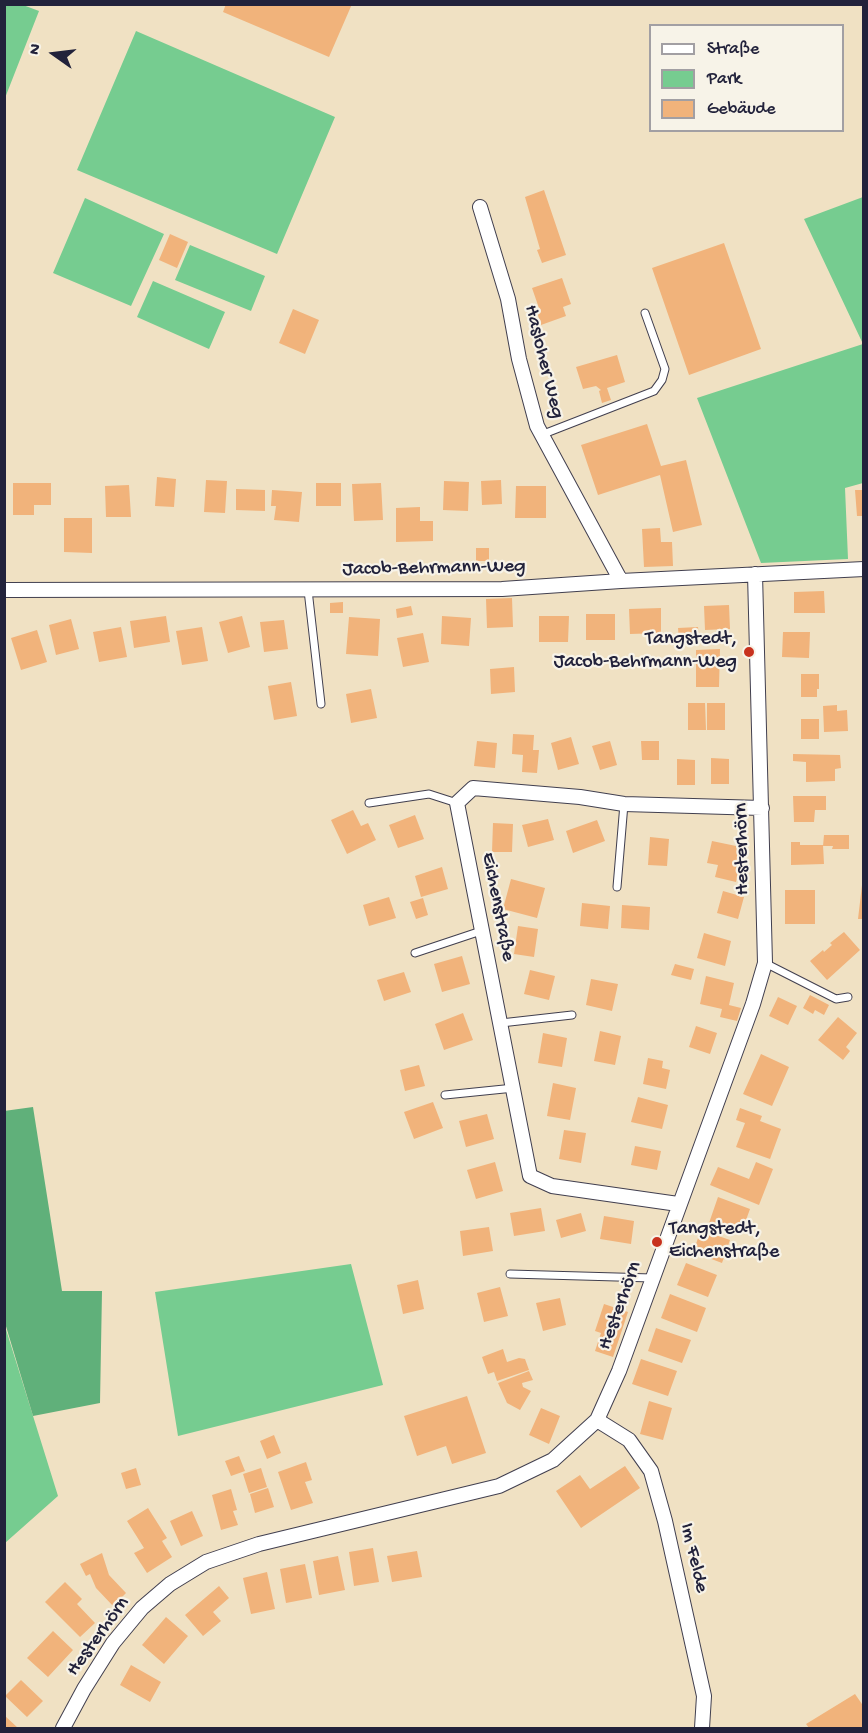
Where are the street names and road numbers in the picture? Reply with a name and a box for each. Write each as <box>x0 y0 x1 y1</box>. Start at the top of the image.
street label: Hasloher Weg <box>517 303 569 421</box>
street label: Jacob-Behrmann-Weg <box>342 555 526 583</box>
street label: Hesterhörn <box>730 803 756 895</box>
street label: Eichenstraße <box>475 851 519 963</box>
street label: Hesterhörn <box>594 1258 648 1354</box>
street label: Im Felde <box>673 1521 713 1595</box>
street label: Hesterhörn <box>62 1593 136 1681</box>

